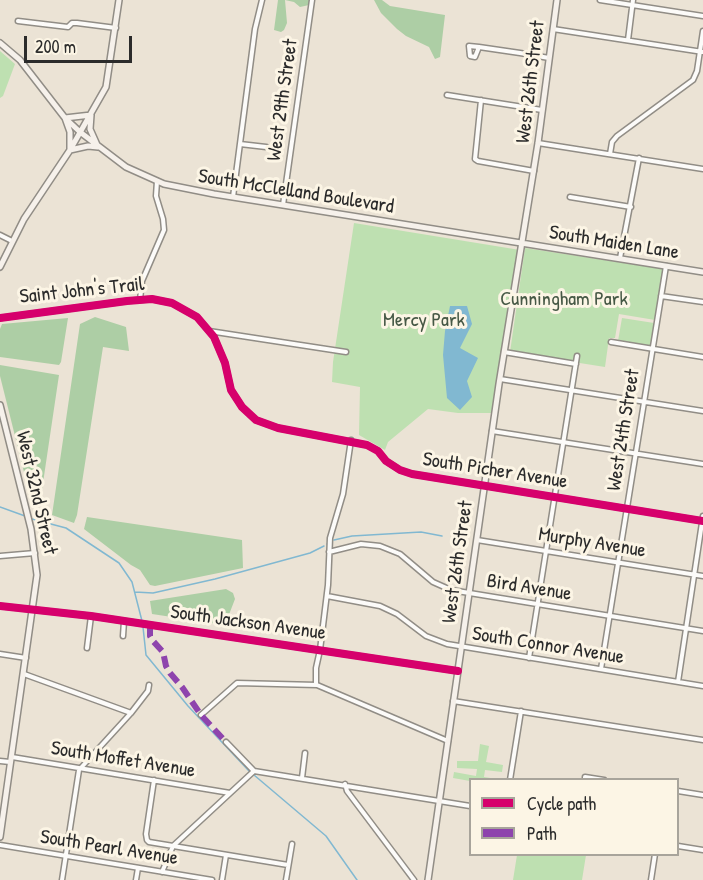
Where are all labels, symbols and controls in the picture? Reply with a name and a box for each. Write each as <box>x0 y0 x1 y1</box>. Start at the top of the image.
street label: West 26th Street <box>512 19 550 145</box>
scale bar <box>27 24 135 62</box>
text: 200 m <box>35 34 76 59</box>
street label: West 29th Street <box>263 38 303 162</box>
street label: South McClelland Boulevard <box>196 165 396 219</box>
street label: South Maiden Lane <box>547 221 681 265</box>
street label: Saint John's Trail <box>18 273 146 309</box>
park label: Cunningham Park <box>500 288 628 312</box>
park label: Mercy Park <box>383 309 465 333</box>
street label: West 24th Street <box>603 367 645 493</box>
street label: West 32nd Street <box>10 429 62 557</box>
street label: South Picher Avenue <box>421 448 569 494</box>
street label: West 26th Street <box>438 499 478 625</box>
street label: Murphy Avenue <box>537 523 647 563</box>
street label: Bird Avenue <box>485 569 573 607</box>
street label: South Jackson Avenue <box>169 600 327 646</box>
street label: South Connor Avenue <box>470 622 626 670</box>
street label: South Moffet Avenue <box>49 737 197 783</box>
legend <box>469 778 679 856</box>
text: Cycle path <box>527 791 596 816</box>
text: Path <box>527 821 556 846</box>
street label: South Pearl Avenue <box>39 825 179 871</box>

